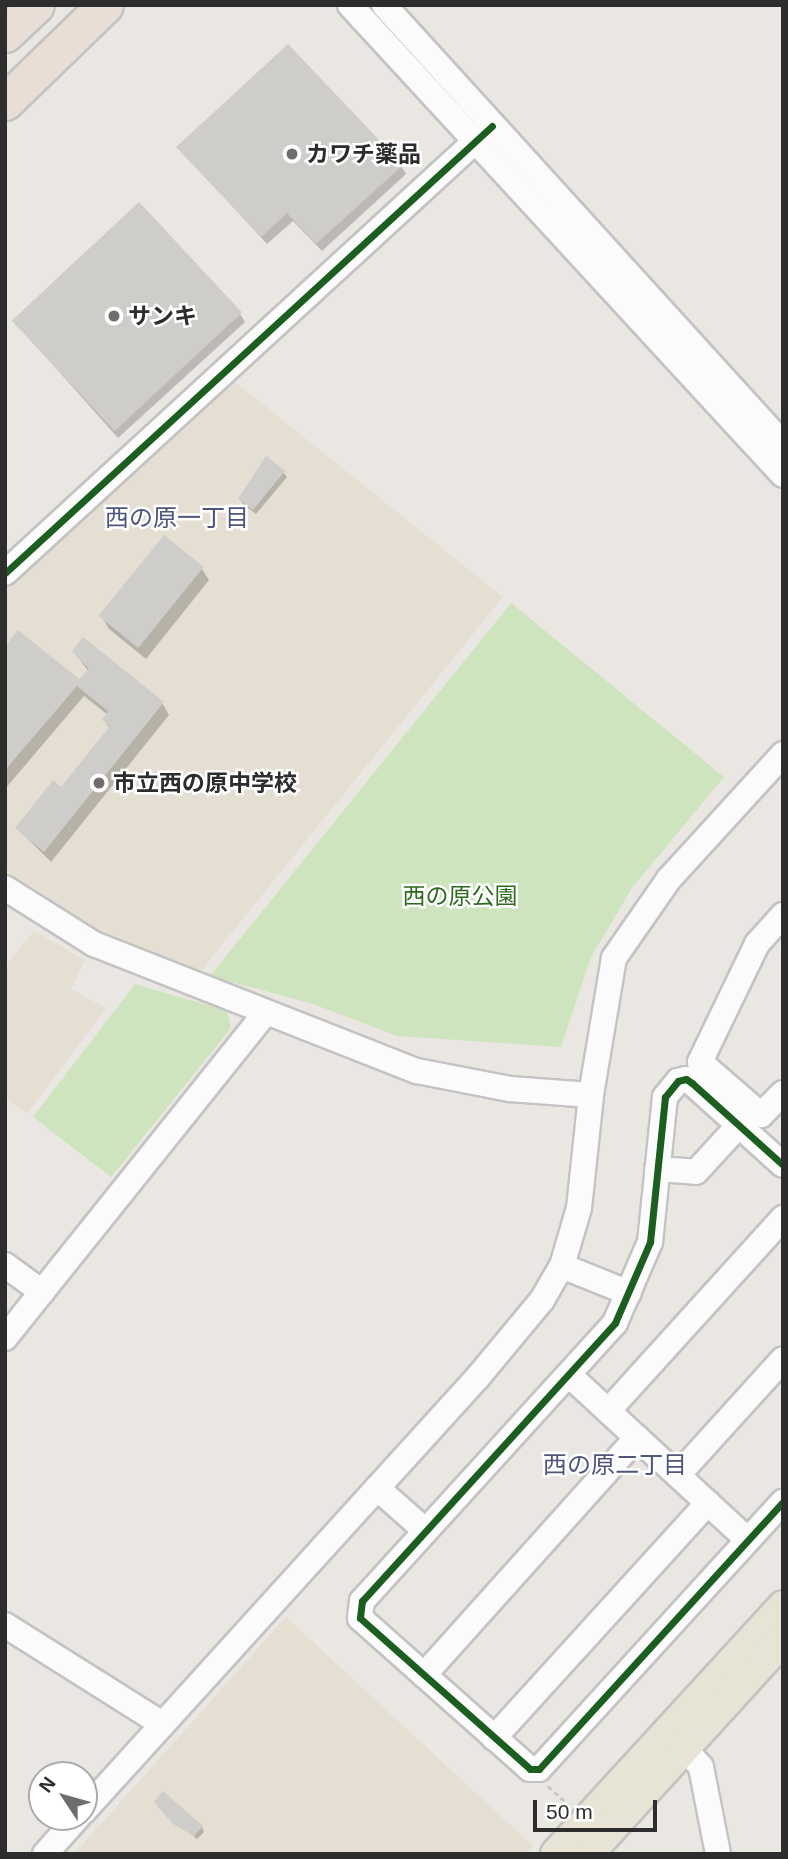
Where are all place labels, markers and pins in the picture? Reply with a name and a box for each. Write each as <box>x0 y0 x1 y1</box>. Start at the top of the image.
place label: カワチ薬品 <box>306 140 421 168</box>
marker: カワチ薬品 <box>284 146 300 162</box>
place label: サンキ <box>128 302 197 330</box>
marker: サンキ <box>106 308 122 324</box>
place label: 市立西の原中学校 <box>113 769 297 797</box>
marker: 市立西の原中学校 <box>91 775 107 791</box>

